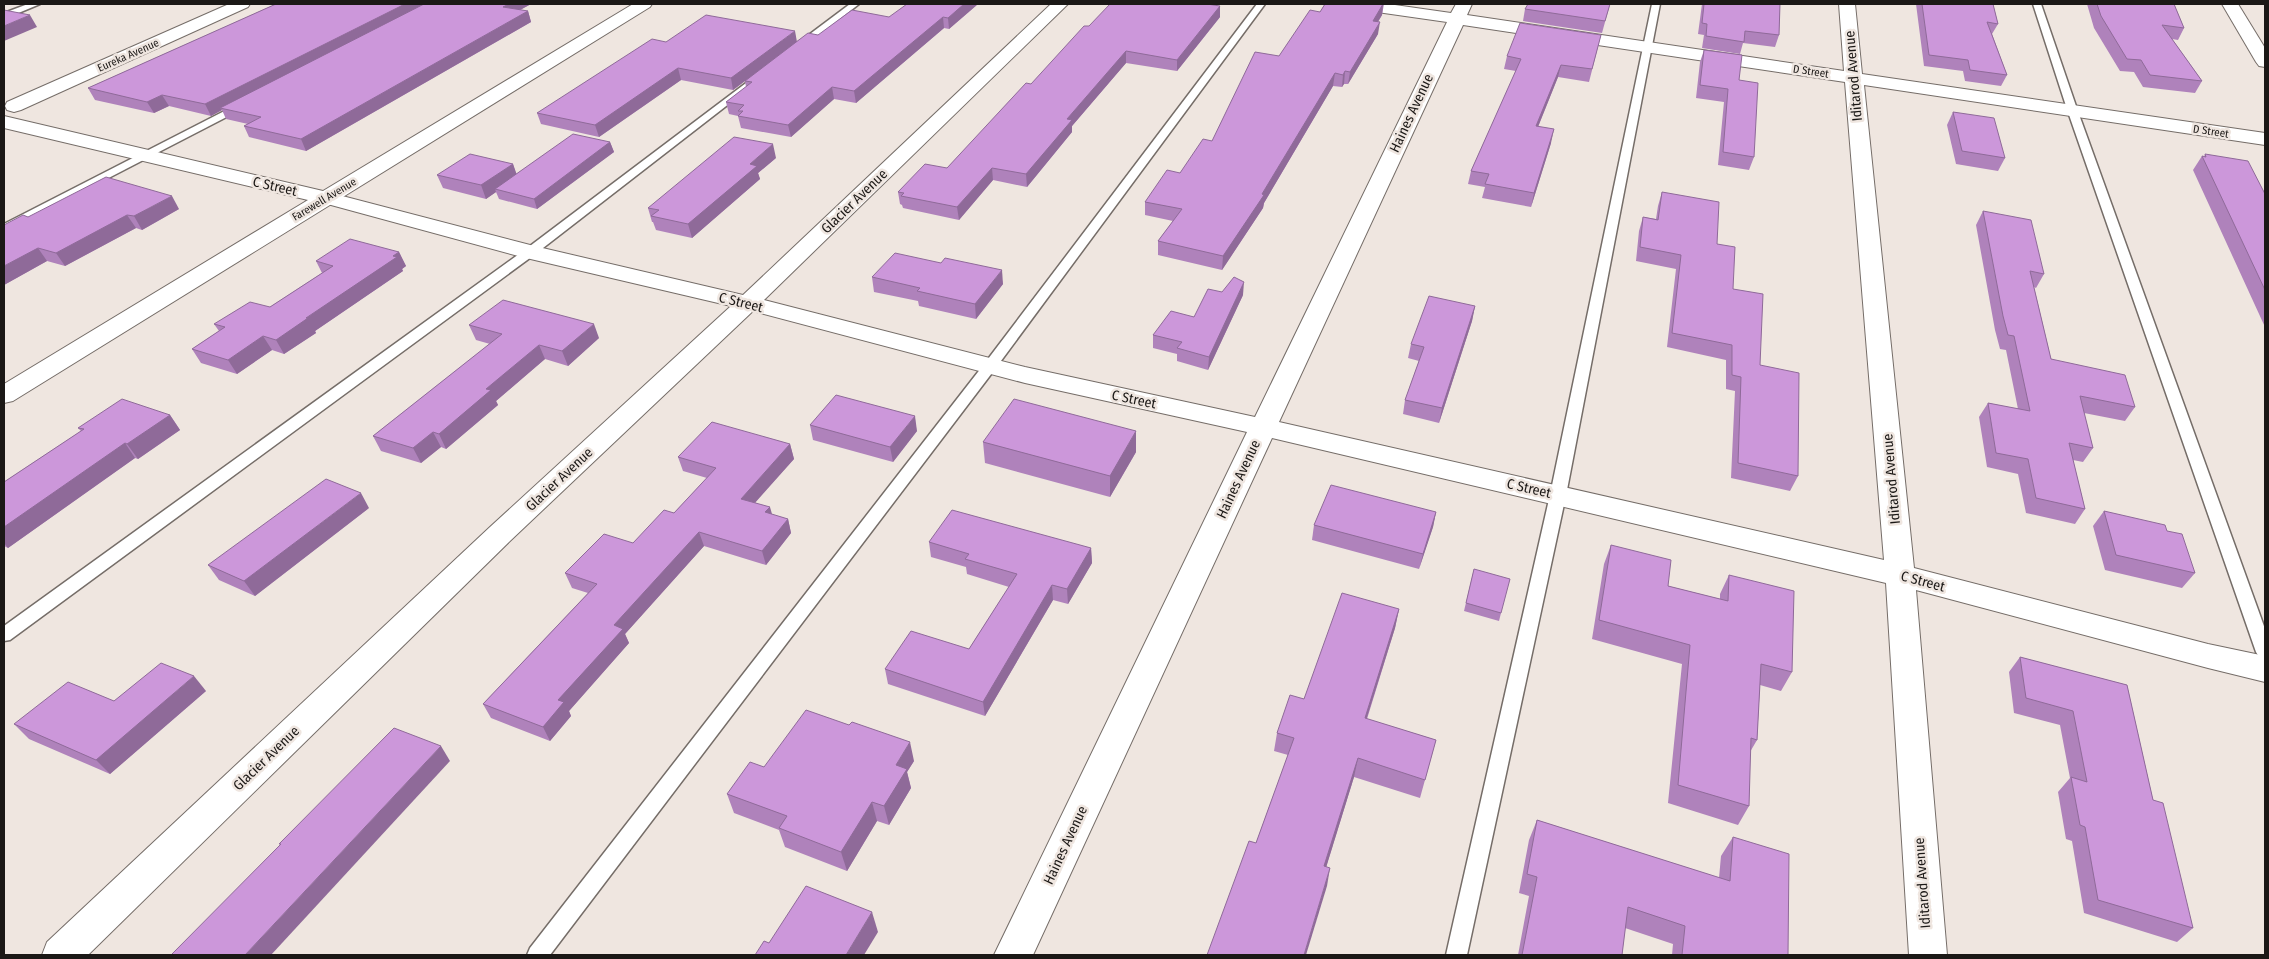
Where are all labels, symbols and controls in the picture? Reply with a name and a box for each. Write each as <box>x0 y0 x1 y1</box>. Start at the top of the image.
street label: Iditarod Avenue <box>1841 30 1866 122</box>
street label: Eureka Avenue <box>96 36 161 75</box>
street label: D Street <box>1792 62 1830 81</box>
street label: Haines Avenue <box>1386 71 1437 155</box>
street label: D Street <box>2192 122 2230 141</box>
street label: Glacier Avenue <box>818 166 891 237</box>
street label: C Street <box>251 173 299 200</box>
street label: Farewell Avenue <box>290 175 359 224</box>
street label: C Street <box>717 289 765 316</box>
street label: C Street <box>1110 387 1158 413</box>
street label: Iditarod Avenue <box>1879 433 1904 525</box>
street label: Haines Avenue <box>1213 437 1264 521</box>
street label: Glacier Avenue <box>522 444 596 515</box>
street label: C Street <box>1505 475 1553 502</box>
street label: C Street <box>1899 567 1947 596</box>
street label: Glacier Avenue <box>230 723 303 794</box>
street label: Haines Avenue <box>1040 803 1091 887</box>
street label: Iditarod Avenue <box>1911 837 1934 929</box>

